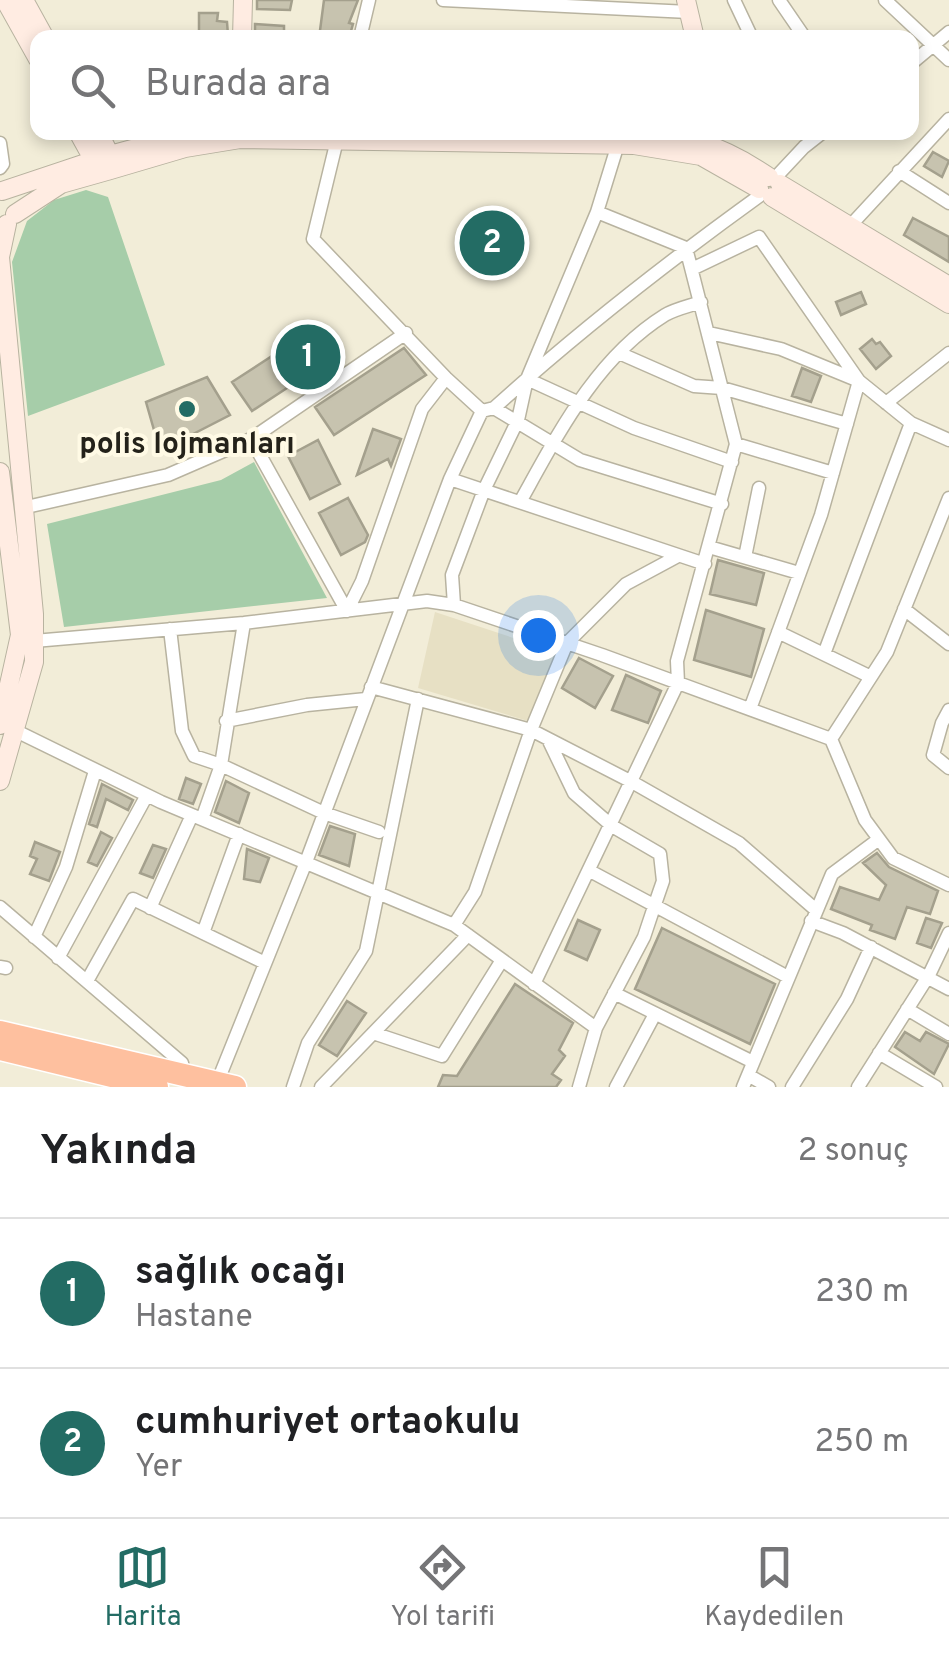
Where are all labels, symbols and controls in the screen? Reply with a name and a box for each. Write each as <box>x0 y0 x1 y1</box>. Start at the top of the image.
search box <box>30 30 919 140</box>
icon: search <box>65 58 120 113</box>
text: Burada ara <box>145 61 331 110</box>
pin: 2 <box>460 206 524 280</box>
pin: 1 <box>276 320 340 394</box>
marker: polis lojmanları <box>176 398 198 420</box>
place label: polis lojmanları <box>79 427 295 464</box>
your location <box>513 610 564 661</box>
text: Yakında <box>40 1126 197 1179</box>
text: 2 sonuç <box>798 1132 909 1172</box>
text: sağlık ocağı <box>135 1249 346 1298</box>
text: 1 <box>66 1273 79 1313</box>
text: 230 m <box>815 1273 909 1313</box>
text: Hastane <box>135 1298 253 1338</box>
text: cumhuriyet ortaokulu <box>135 1399 521 1448</box>
text: 2 <box>63 1423 82 1463</box>
text: 250 m <box>814 1423 909 1463</box>
text: Yer <box>135 1448 182 1488</box>
tab: Harita <box>105 1540 181 1636</box>
tab: Yol tarifi <box>391 1540 495 1636</box>
tab: Kaydedilen <box>704 1540 844 1636</box>

